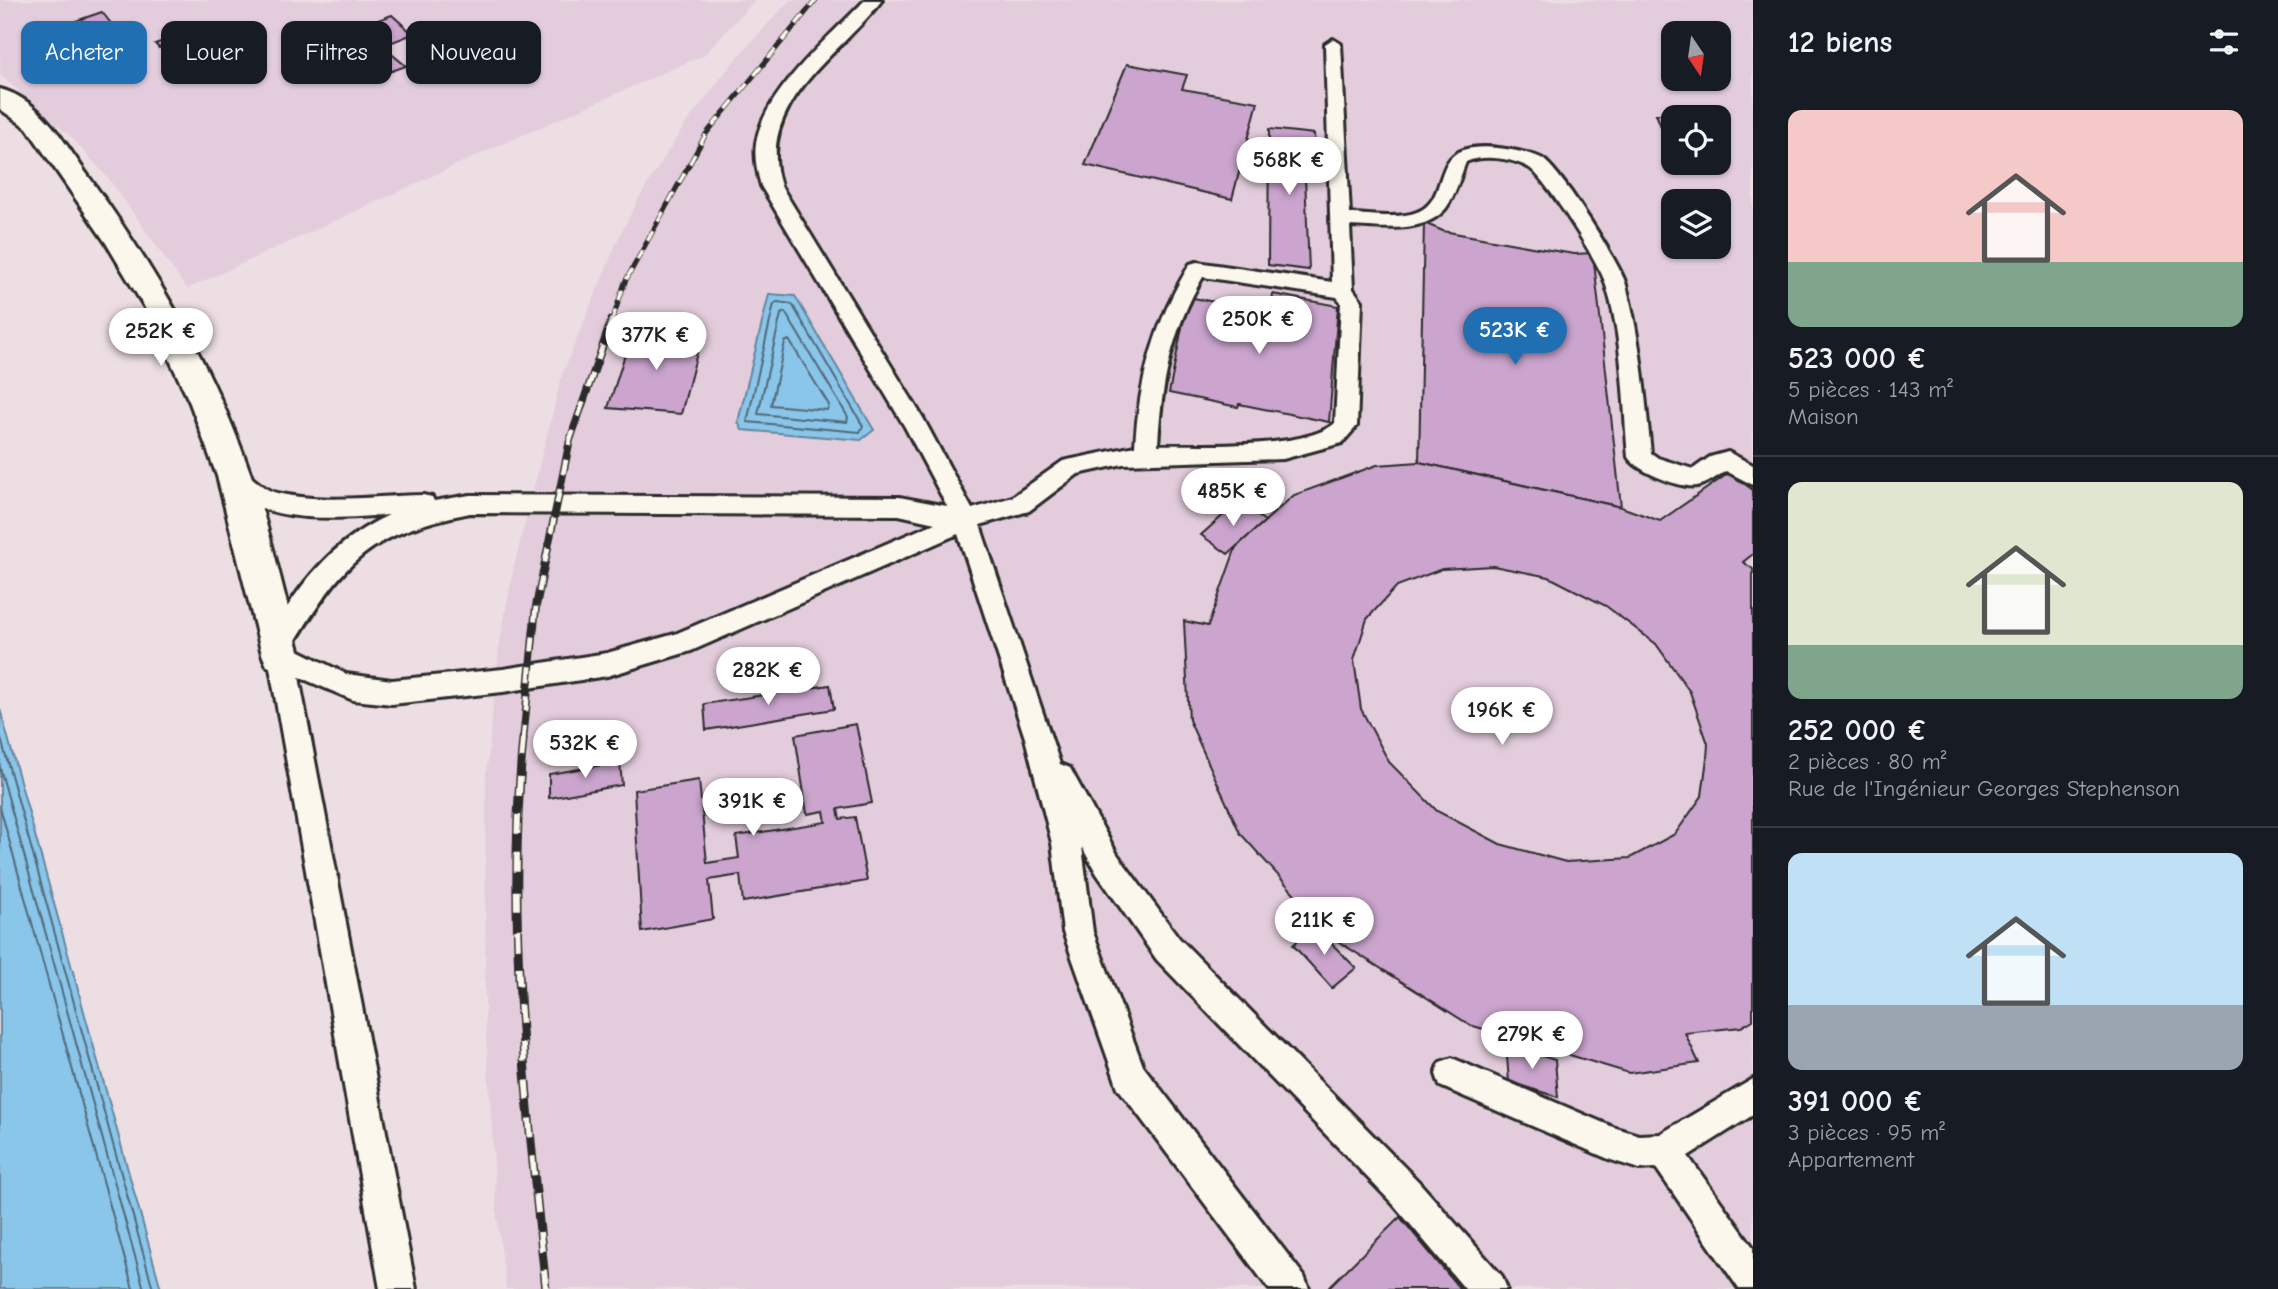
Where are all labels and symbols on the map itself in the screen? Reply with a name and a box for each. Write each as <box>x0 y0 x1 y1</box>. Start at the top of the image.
north arrow <box>1661 21 1731 91</box>
pin: 568K € <box>1232 138 1346 197</box>
pin: 250K € <box>1202 296 1316 356</box>
pin: 252K € <box>104 308 218 368</box>
pin: 523K € <box>1458 308 1572 367</box>
pin: 377K € <box>599 312 713 372</box>
pin: 485K € <box>1176 468 1290 528</box>
pin: 282K € <box>711 648 825 707</box>
pin: 196K € <box>1445 688 1559 747</box>
pin: 532K € <box>528 720 642 780</box>
pin: 391K € <box>696 778 810 838</box>
pin: 211K € <box>1267 898 1381 957</box>
pin: 279K € <box>1475 1012 1589 1071</box>

